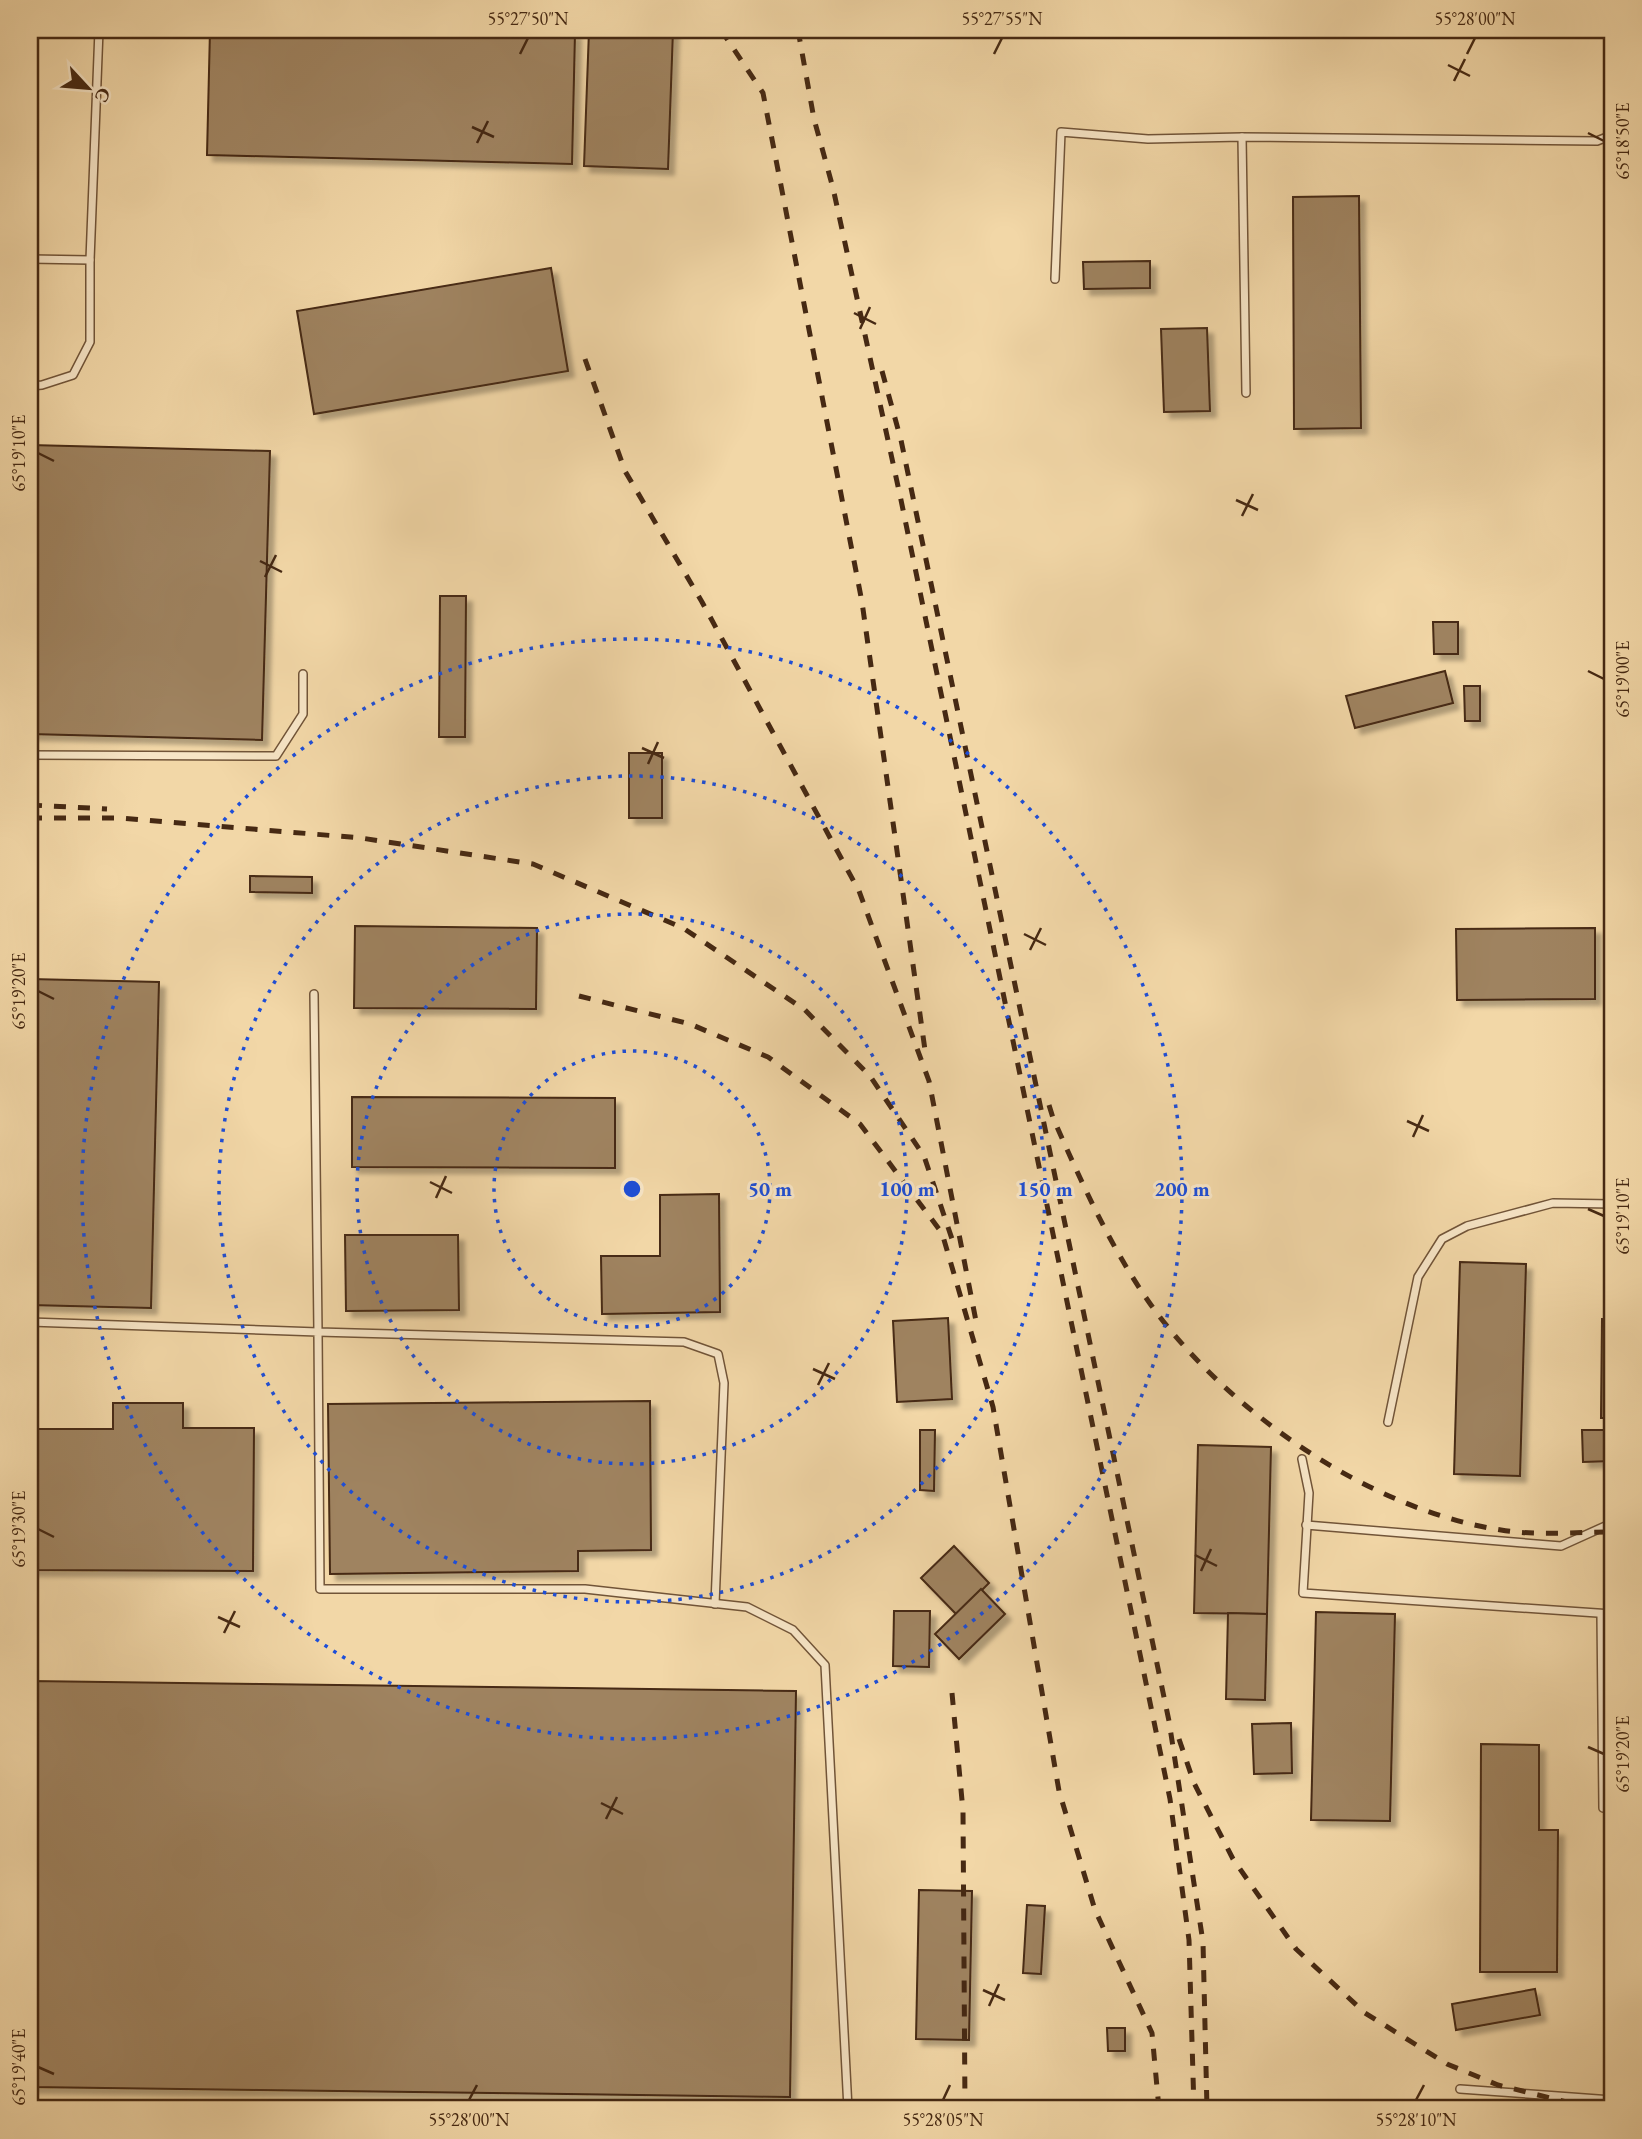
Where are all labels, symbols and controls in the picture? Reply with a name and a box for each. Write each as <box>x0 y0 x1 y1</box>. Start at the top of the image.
text: 55°27'50"N <box>488 7 569 30</box>
text: 55°27'55"N <box>962 7 1043 30</box>
text: 55°28'00"N <box>1435 7 1516 30</box>
north arrow <box>52 52 122 122</box>
text: С <box>89 84 117 107</box>
text: 65°18'50"E <box>1611 103 1634 179</box>
text: 65°19'10"E <box>7 415 30 491</box>
text: 65°19'00"E <box>1611 641 1634 717</box>
text: 65°19'20"E <box>7 953 30 1029</box>
text: 50 m <box>748 1175 792 1202</box>
text: 100 m <box>879 1175 935 1202</box>
text: 150 m <box>1017 1175 1073 1202</box>
text: 200 m <box>1154 1175 1210 1202</box>
centre of rings <box>620 1177 644 1201</box>
text: 65°19'10"E <box>1611 1178 1634 1254</box>
text: 65°19'30"E <box>7 1491 30 1567</box>
text: 65°19'20"E <box>1611 1716 1634 1792</box>
text: 65°19'40"E <box>7 2029 30 2105</box>
text: 55°28'00"N <box>429 2108 510 2131</box>
text: 55°28'05"N <box>903 2108 984 2131</box>
text: 55°28'10"N <box>1376 2108 1457 2131</box>

